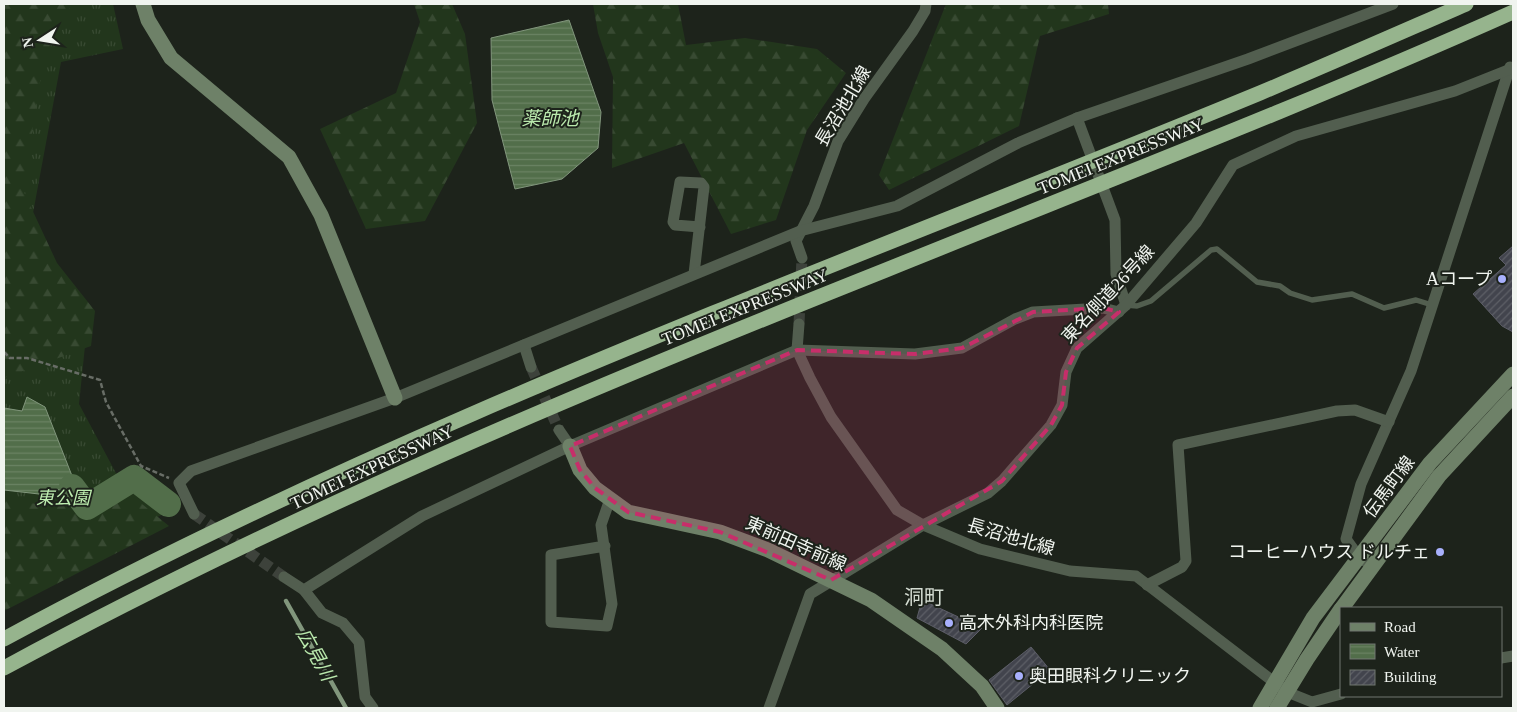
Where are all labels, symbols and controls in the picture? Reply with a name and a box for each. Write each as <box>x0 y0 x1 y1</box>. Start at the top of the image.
north arrow <box>15 15 65 65</box>
text: N <box>19 36 36 49</box>
street label: 長沼池北線 <box>811 62 875 150</box>
water label: 薬師池 <box>521 108 580 129</box>
street label: TOMEI EXPRESSWAY <box>1035 113 1207 199</box>
street label: 東名側道26号線 <box>1058 241 1158 347</box>
street label: TOMEI EXPRESSWAY <box>659 264 831 350</box>
place label: Aコープ <box>1426 269 1492 289</box>
marker: Aコープ <box>1496 273 1508 285</box>
street label: TOMEI EXPRESSWAY <box>287 420 457 514</box>
street label: 伝馬町線 <box>1359 452 1419 522</box>
park label: 東公園 <box>36 488 93 508</box>
street label: 東前田寺前線 <box>743 513 849 575</box>
street label: 長沼池北線 <box>965 515 1057 559</box>
place label: コーヒーハウス ドルチェ <box>1228 542 1430 562</box>
marker: コーヒーハウス ドルチェ <box>1434 546 1446 558</box>
district label: 洞町 <box>904 586 944 608</box>
legend <box>1340 607 1502 697</box>
place label: 高木外科内科医院 <box>959 613 1103 633</box>
marker: 高木外科内科医院 <box>943 617 955 629</box>
text: Road <box>1384 619 1416 635</box>
water label: 広見川 <box>293 624 340 686</box>
text: Water <box>1384 644 1419 660</box>
place label: 奥田眼科クリニック <box>1029 666 1191 686</box>
text: Building <box>1384 669 1437 685</box>
marker: 奥田眼科クリニック <box>1013 670 1025 682</box>

